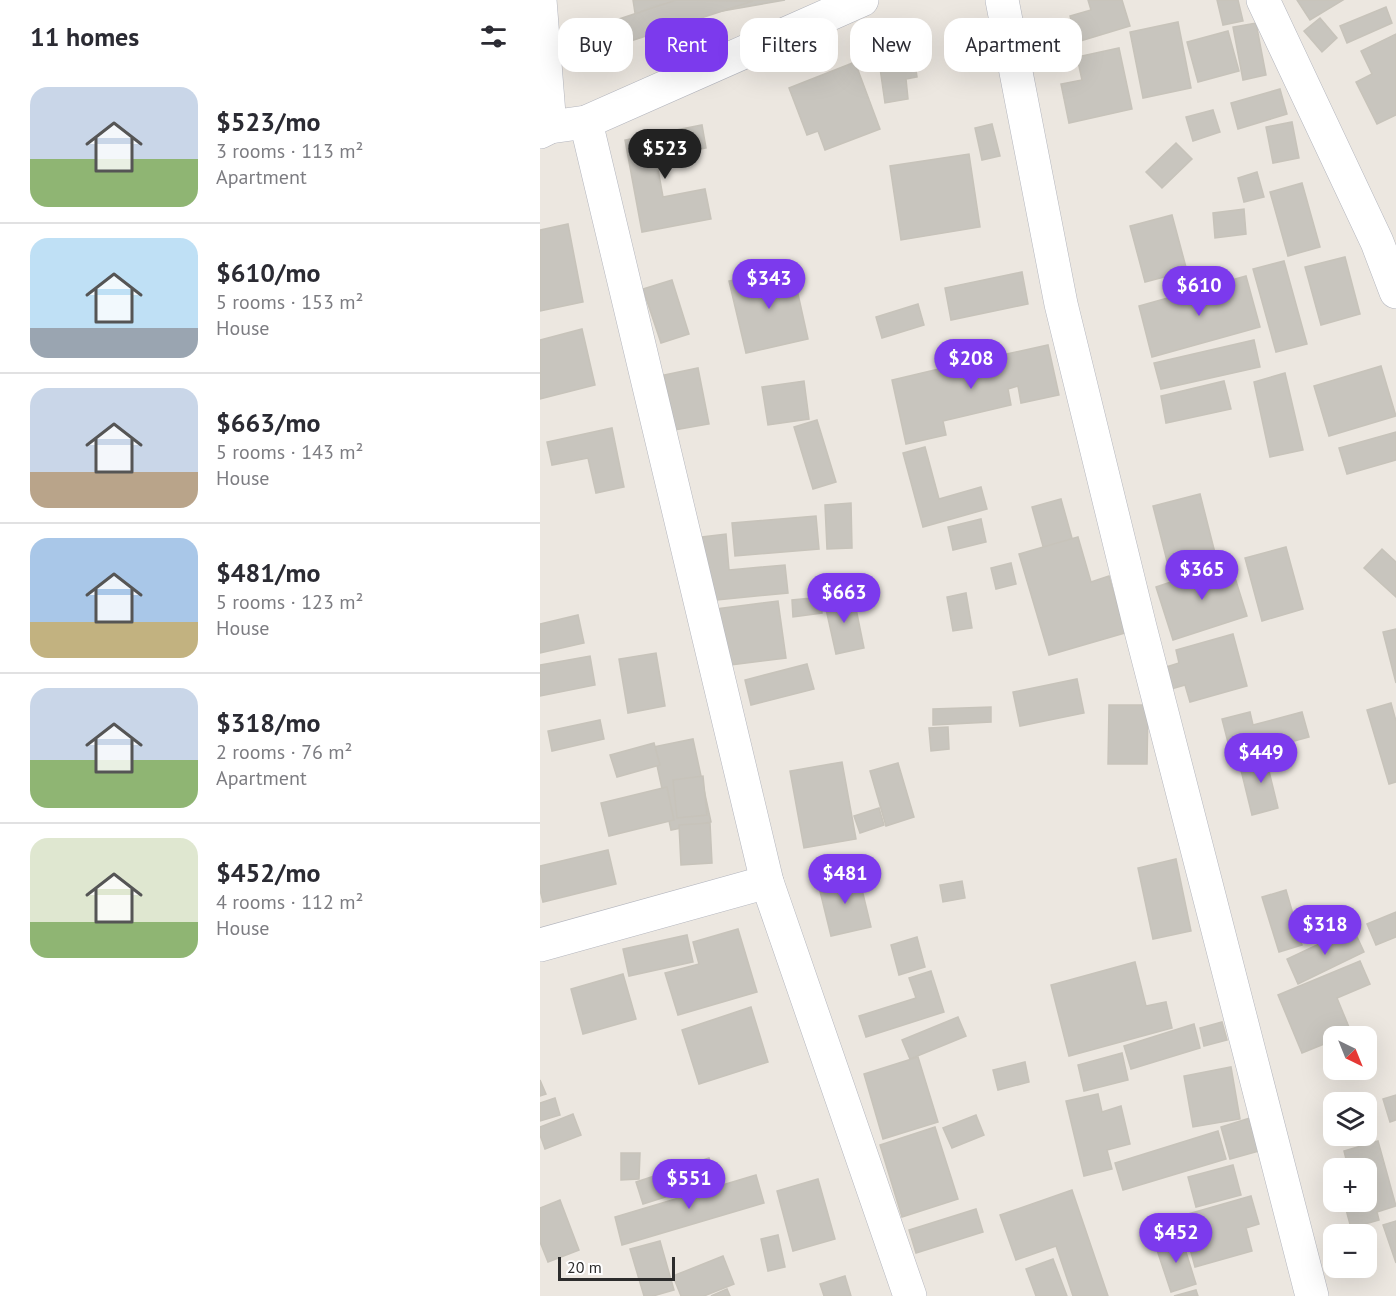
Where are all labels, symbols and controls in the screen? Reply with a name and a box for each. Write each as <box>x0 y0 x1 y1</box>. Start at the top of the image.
chip: Buy <box>558 18 633 72</box>
chip: Rent <box>645 18 728 72</box>
chip: Filters <box>740 18 838 72</box>
chip: New <box>850 18 932 72</box>
chip: Apartment <box>944 18 1082 72</box>
text: 11 homes <box>30 20 139 53</box>
icon: filters <box>477 20 510 53</box>
text: $523/mo <box>216 105 320 138</box>
icon: home <box>78 111 150 183</box>
pin: $523 <box>629 129 701 180</box>
text: $523 <box>642 135 688 161</box>
text: 3 rooms · 113 m² <box>216 138 363 164</box>
text: Apartment <box>216 164 307 190</box>
text: $610/mo <box>216 256 320 289</box>
pin: $343 <box>733 259 805 310</box>
icon: home <box>78 262 150 334</box>
text: $343 <box>746 265 792 291</box>
pin: $610 <box>1163 266 1235 317</box>
text: $610 <box>1176 272 1222 298</box>
text: 5 rooms · 153 m² <box>216 289 363 315</box>
text: House <box>216 315 270 341</box>
pin: $208 <box>935 339 1007 390</box>
text: $208 <box>948 345 994 371</box>
text: $663/mo <box>216 406 320 439</box>
icon: home <box>78 412 150 484</box>
text: 5 rooms · 143 m² <box>216 439 363 465</box>
text: House <box>216 465 270 491</box>
pin: $365 <box>1166 550 1238 601</box>
text: $481/mo <box>216 556 320 589</box>
text: $365 <box>1179 556 1225 582</box>
icon: home <box>78 562 150 634</box>
pin: $663 <box>808 573 880 624</box>
text: $663 <box>821 579 867 605</box>
text: 5 rooms · 123 m² <box>216 589 363 615</box>
text: House <box>216 615 270 641</box>
text: $318/mo <box>216 706 320 739</box>
icon: home <box>78 712 150 784</box>
pin: $449 <box>1225 733 1297 784</box>
text: 2 rooms · 76 m² <box>216 739 352 765</box>
text: $449 <box>1238 739 1284 765</box>
text: Apartment <box>216 765 307 791</box>
pin: $481 <box>809 854 881 905</box>
text: $452/mo <box>216 856 320 889</box>
text: $481 <box>822 860 868 886</box>
icon: home <box>78 862 150 934</box>
text: 4 rooms · 112 m² <box>216 889 363 915</box>
pin: $318 <box>1289 905 1361 956</box>
text: $318 <box>1302 911 1348 937</box>
text: House <box>216 915 270 941</box>
north arrow <box>1323 1026 1377 1080</box>
map controls <box>1323 1026 1377 1278</box>
button: layers <box>1323 1092 1377 1146</box>
button: + <box>1323 1158 1377 1212</box>
pin: $551 <box>653 1159 725 1210</box>
text: $551 <box>666 1165 712 1191</box>
pin: $452 <box>1140 1213 1212 1264</box>
text: $452 <box>1153 1219 1199 1245</box>
button: − <box>1323 1224 1377 1278</box>
scale bar <box>558 1254 675 1282</box>
text: 20 m <box>567 1257 602 1277</box>

